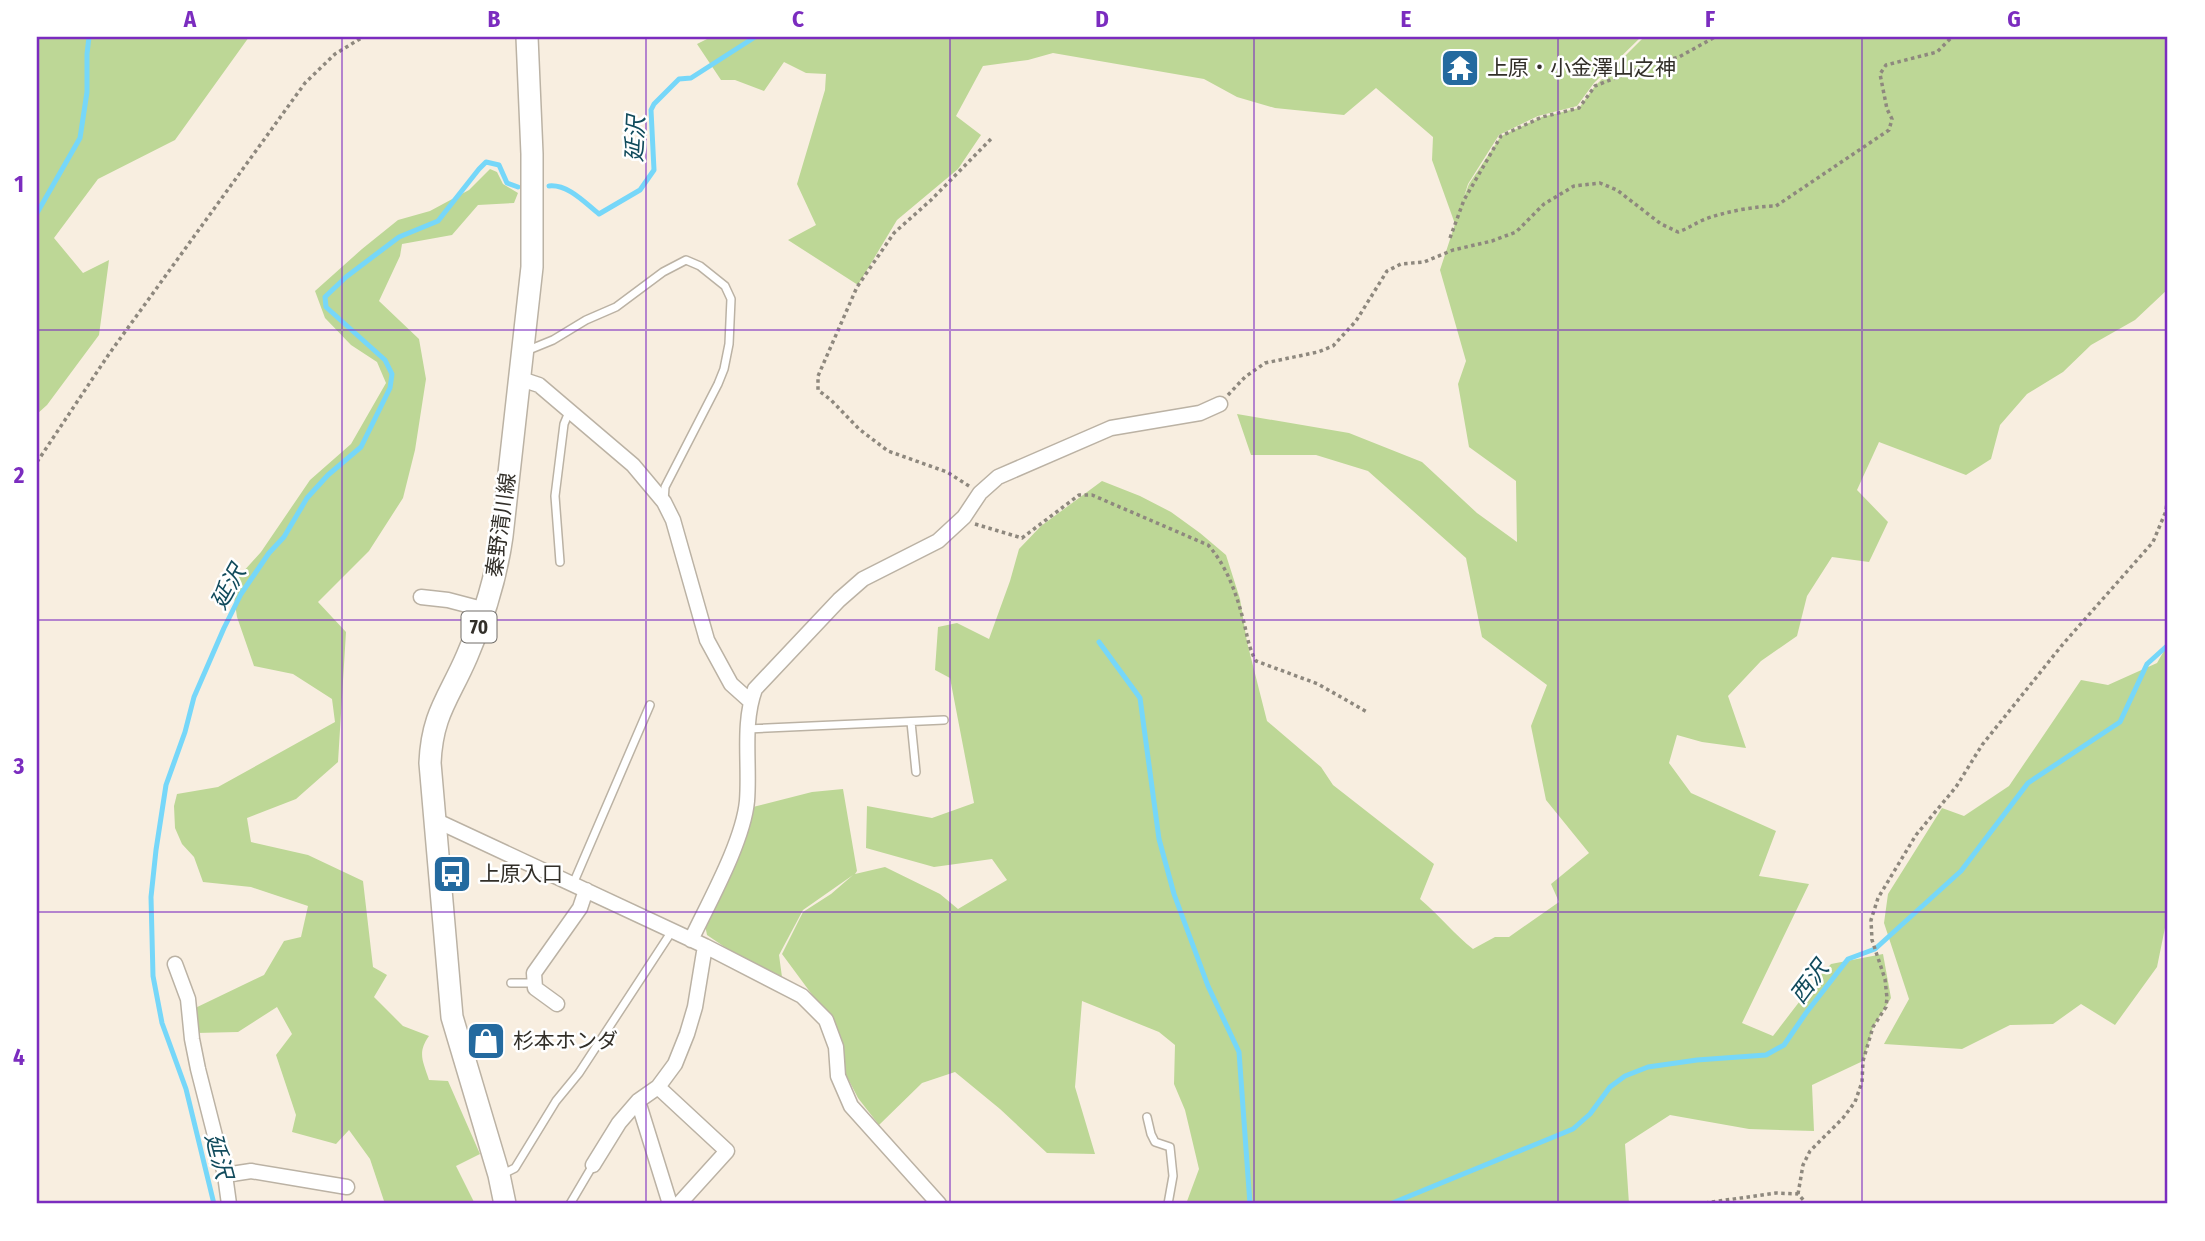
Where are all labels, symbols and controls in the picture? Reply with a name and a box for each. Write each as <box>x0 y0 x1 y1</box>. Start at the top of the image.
text: A <box>183 5 197 33</box>
text: B <box>488 5 501 33</box>
text: C <box>792 5 804 33</box>
text: D <box>1095 5 1109 33</box>
text: E <box>1401 5 1412 33</box>
text: F <box>1705 5 1715 33</box>
text: G <box>2007 5 2021 33</box>
temple icon: 上原・小金澤山之神 <box>1439 47 1481 89</box>
place label: 上原・小金澤山之神 <box>1487 55 1676 81</box>
water label: 延沢 <box>620 112 650 163</box>
text: 1 <box>14 170 24 198</box>
text: 2 <box>13 461 25 489</box>
street label: 秦野清川線 <box>481 471 521 579</box>
water label: 延沢 <box>205 557 253 614</box>
road number: 70 <box>462 612 496 642</box>
text: 3 <box>13 752 25 780</box>
bus stop icon: 上原入口 <box>431 853 473 895</box>
place label: 上原入口 <box>479 861 563 887</box>
water label: 西沢 <box>1784 953 1836 1009</box>
shop icon: 杉本ホンダ <box>465 1020 507 1062</box>
place label: 杉本ホンダ <box>513 1028 618 1054</box>
text: 4 <box>13 1043 25 1071</box>
water label: 延沢 <box>200 1130 239 1185</box>

